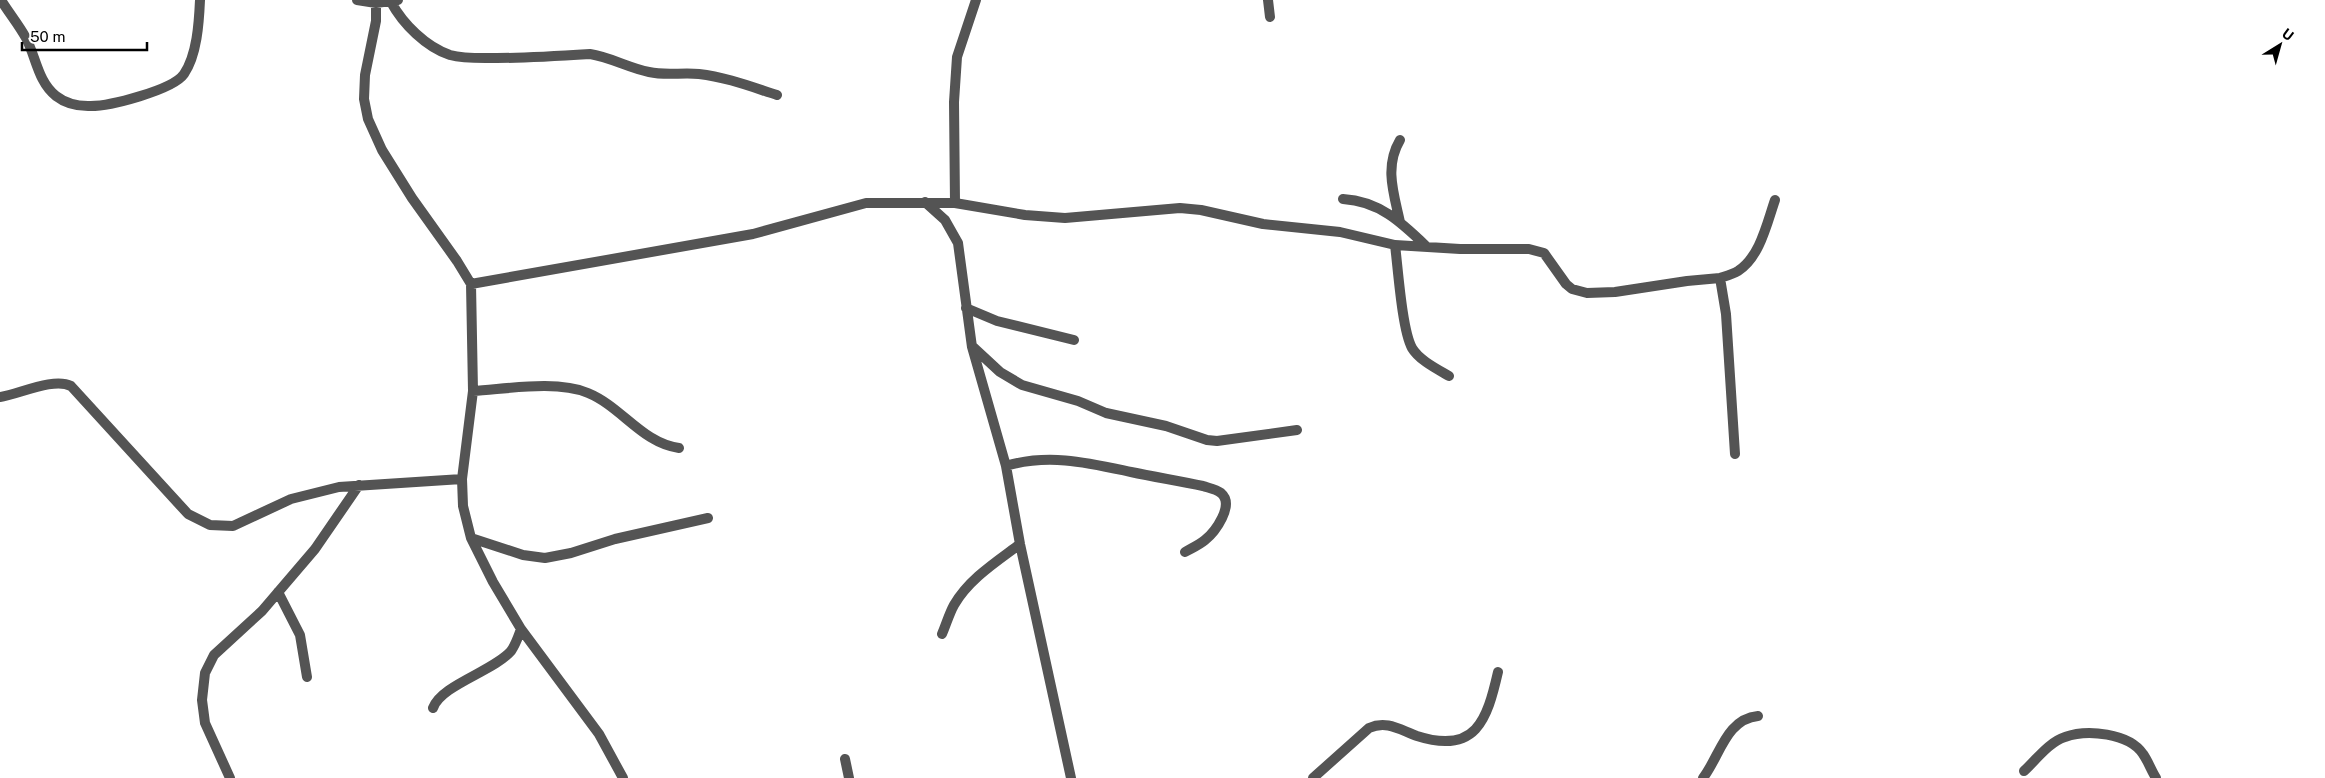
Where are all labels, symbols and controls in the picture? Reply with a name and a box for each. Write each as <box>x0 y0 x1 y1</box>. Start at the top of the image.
scale bar <box>22 20 148 52</box>
north arrow <box>2255 20 2305 70</box>
text: U <box>2279 25 2297 44</box>
text: 50 m <box>30 28 65 45</box>

